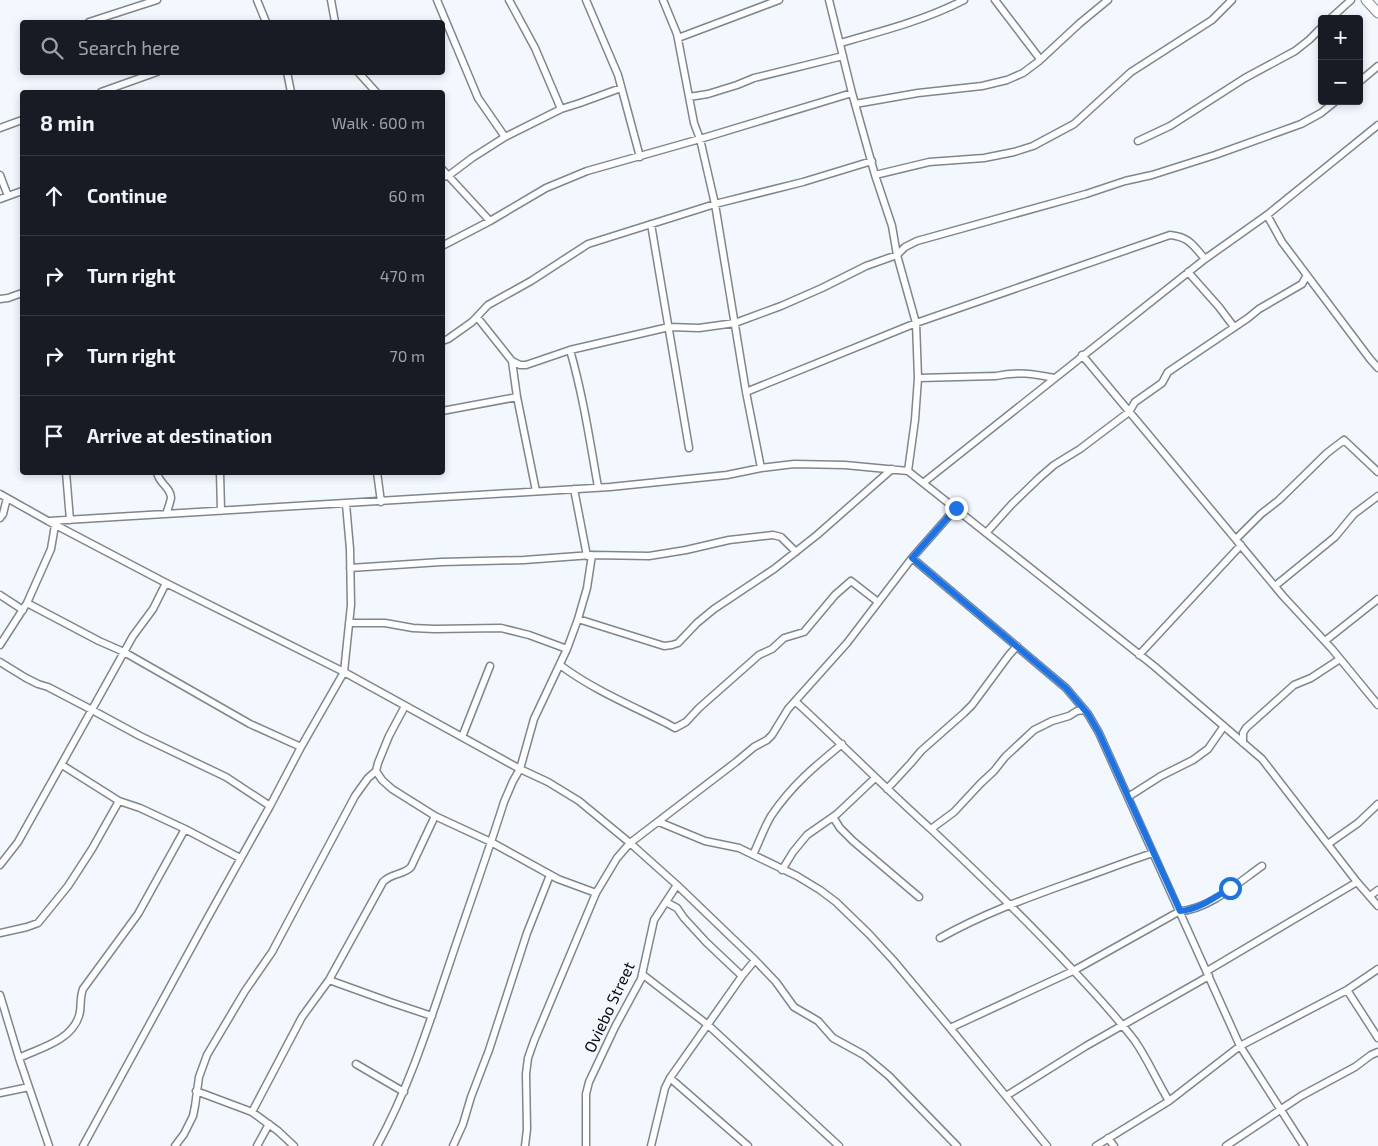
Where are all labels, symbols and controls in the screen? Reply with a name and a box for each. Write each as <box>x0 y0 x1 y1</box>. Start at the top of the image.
map controls <box>1318 15 1363 105</box>
button: + <box>1318 15 1363 60</box>
search box <box>20 20 445 75</box>
icon: search <box>38 34 66 62</box>
text: Search here <box>78 36 180 59</box>
button: − <box>1318 60 1363 105</box>
text: 8 min <box>40 110 95 135</box>
text: Walk · 600 m <box>332 113 425 132</box>
icon: ahead <box>40 182 68 210</box>
text: Continue <box>87 184 167 207</box>
text: 60 m <box>389 186 425 205</box>
icon: right <box>40 262 68 290</box>
text: Turn right <box>87 264 175 287</box>
text: 470 m <box>380 266 425 285</box>
icon: right <box>40 342 68 370</box>
text: Turn right <box>87 344 175 367</box>
text: 70 m <box>390 346 425 365</box>
icon: arrive <box>40 422 68 450</box>
text: Arrive at destination <box>87 424 272 447</box>
route end <box>945 497 968 520</box>
route start <box>1219 877 1242 900</box>
street label: Oviebo Street <box>579 958 638 1055</box>

